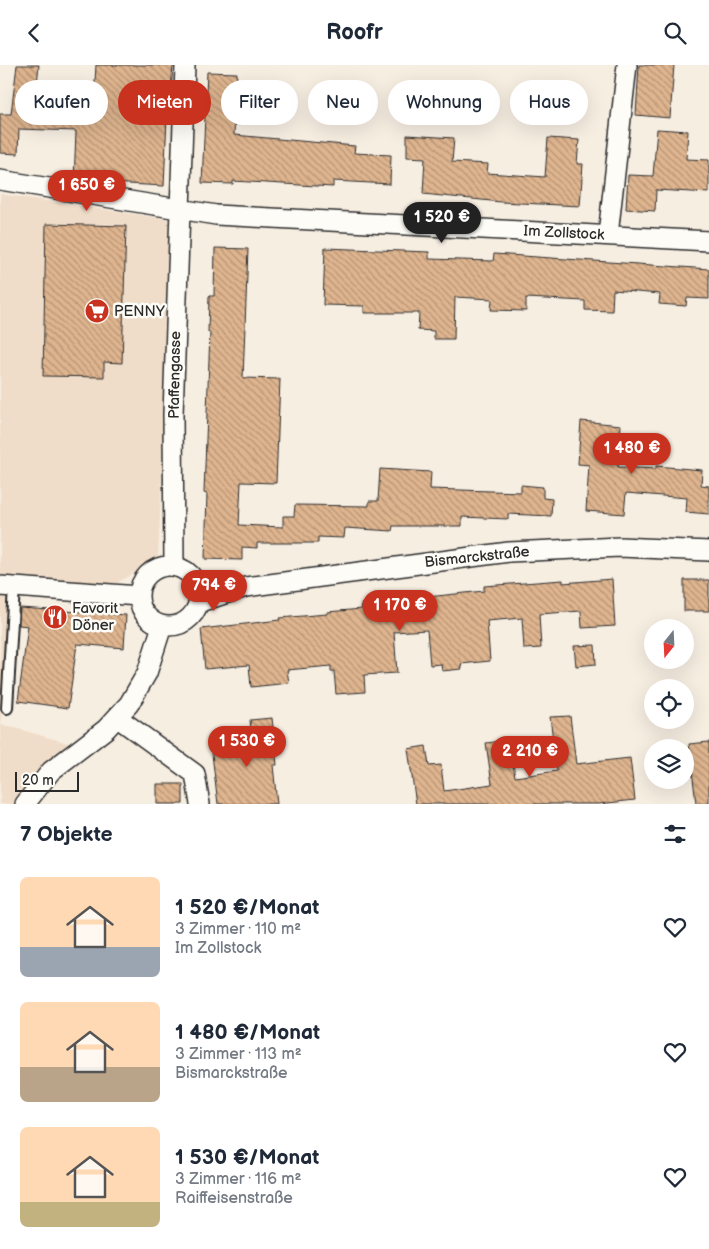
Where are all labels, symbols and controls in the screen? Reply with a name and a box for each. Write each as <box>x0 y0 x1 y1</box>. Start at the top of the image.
icon: back <box>20 19 48 47</box>
text: Roofr <box>326 19 383 46</box>
icon: search <box>661 19 689 47</box>
chip: Kaufen <box>15 80 108 125</box>
chip: Mieten <box>118 80 211 125</box>
chip: Filter <box>221 80 298 125</box>
chip: Neu <box>308 80 378 125</box>
chip: Wohnung <box>388 80 500 125</box>
chip: Haus <box>510 80 588 125</box>
pin: 1 650 € <box>41 169 133 212</box>
text: 1 650 € <box>59 176 115 195</box>
pin: 1 520 € <box>396 201 488 244</box>
text: 1 520 € <box>414 208 470 227</box>
street label: Im Zollstock <box>523 221 606 245</box>
supermarket icon: PENNY <box>84 298 110 324</box>
place label: PENNY <box>114 302 165 321</box>
street label: Pfaffengasse <box>165 331 185 419</box>
pin: 1 480 € <box>586 433 678 475</box>
text: 1 480 € <box>604 439 660 458</box>
street label: Bismarckstraße <box>424 542 531 572</box>
pin: 794 € <box>179 569 249 612</box>
text: 794 € <box>192 576 236 595</box>
pin: 1 170 € <box>354 589 446 632</box>
text: 1 170 € <box>374 596 426 615</box>
place label: Favorit Döner <box>72 599 118 635</box>
restaurant icon: Favorit Döner <box>42 604 68 630</box>
north arrow <box>644 619 694 669</box>
map controls <box>644 619 694 789</box>
button: locate <box>644 679 694 729</box>
pin: 1 530 € <box>201 725 293 768</box>
text: 1 530 € <box>219 732 275 751</box>
pin: 2 210 € <box>484 735 576 778</box>
button: layers <box>644 739 694 789</box>
text: 2 210 € <box>502 742 558 761</box>
scale bar <box>15 769 79 792</box>
text: 20 m <box>22 772 54 789</box>
icon: filters <box>661 820 689 848</box>
text: 7 Objekte <box>20 822 113 847</box>
text: 1 520 €/Monat <box>175 895 319 920</box>
icon: home <box>60 897 120 957</box>
icon: heart <box>661 913 689 941</box>
text: 3 Zimmer · 110 m² <box>175 920 301 939</box>
text: Im Zollstock <box>175 939 261 958</box>
text: 1 480 €/Monat <box>175 1020 320 1045</box>
icon: home <box>60 1022 120 1082</box>
icon: heart <box>661 1038 689 1066</box>
text: 3 Zimmer · 113 m² <box>175 1045 302 1064</box>
text: Bismarckstraße <box>175 1064 287 1083</box>
text: 1 530 €/Monat <box>175 1145 319 1170</box>
icon: home <box>60 1147 120 1207</box>
icon: heart <box>661 1163 689 1191</box>
text: 3 Zimmer · 116 m² <box>175 1170 302 1189</box>
text: Raiffeisenstraße <box>175 1189 293 1208</box>

